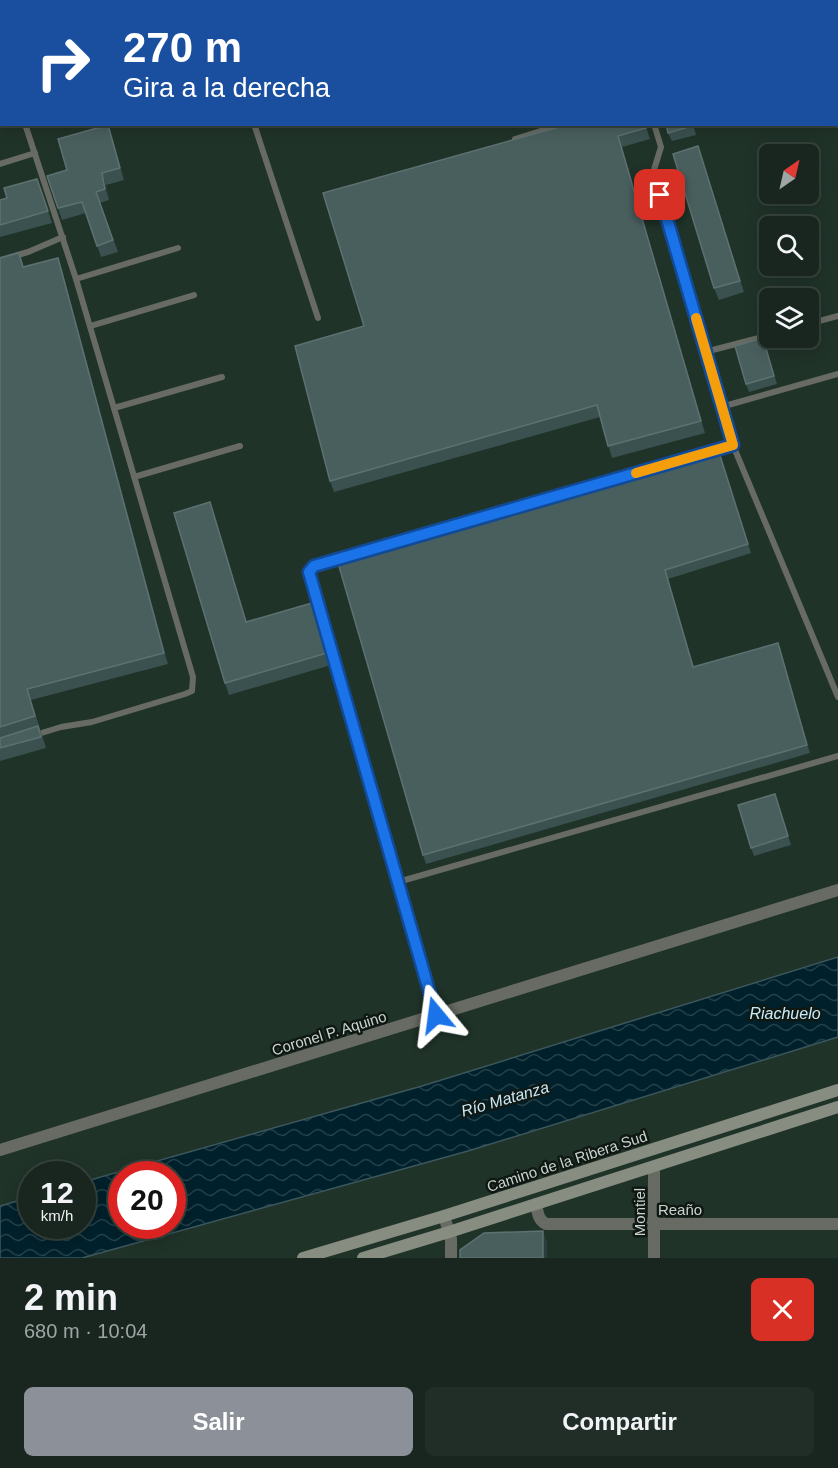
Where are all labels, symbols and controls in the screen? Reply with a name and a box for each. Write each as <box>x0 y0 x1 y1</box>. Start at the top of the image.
icon: right <box>24 24 102 102</box>
text: 270 m <box>123 24 242 71</box>
text: Gira a la derecha <box>123 73 330 103</box>
north arrow <box>759 144 819 204</box>
map controls <box>759 144 819 348</box>
pin <box>634 169 685 220</box>
icon: arrive <box>643 178 676 211</box>
button: search <box>759 216 819 276</box>
button: layers <box>759 288 819 348</box>
position arrow <box>404 983 468 1047</box>
water label: Riachuelo <box>749 1005 821 1022</box>
street label: Coronel P. Aquino <box>270 1007 388 1059</box>
water label: Río Matanza <box>459 1078 551 1120</box>
street label: Camino de la Ribera Sud <box>485 1127 649 1195</box>
speed limit sign: 20 <box>108 1161 186 1239</box>
text: 12 <box>40 1176 74 1209</box>
street label: Montiel <box>631 1188 648 1236</box>
street label: Reaño <box>658 1201 702 1218</box>
text: km/h <box>41 1207 73 1224</box>
text: 2 min <box>24 1277 118 1318</box>
button: close <box>751 1278 814 1341</box>
text: 680 m · 10:04 <box>24 1320 147 1342</box>
button: Salir <box>24 1387 413 1456</box>
button: Compartir <box>425 1387 814 1456</box>

